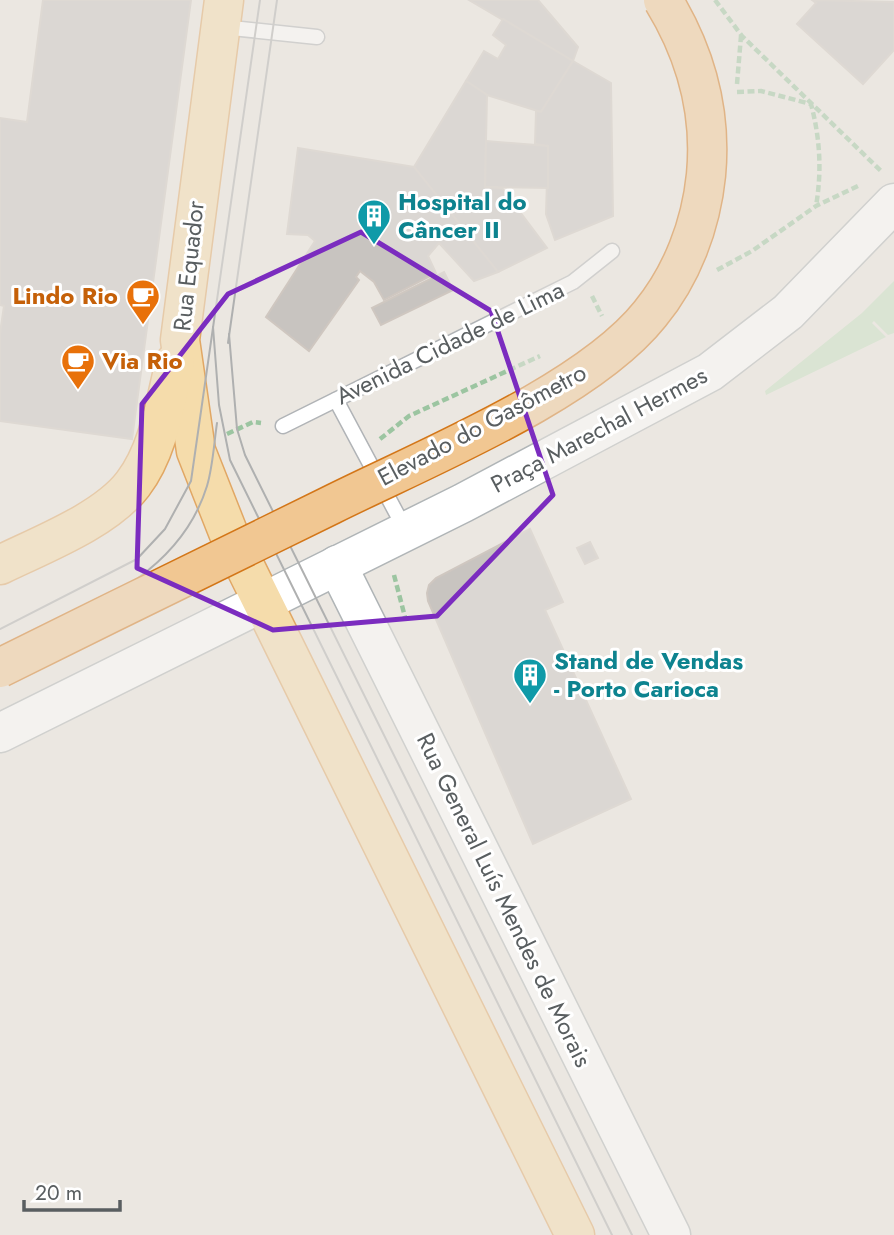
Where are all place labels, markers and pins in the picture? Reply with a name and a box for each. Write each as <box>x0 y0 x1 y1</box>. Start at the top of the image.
place label: Hospital do Câncer II <box>398 184 527 247</box>
building icon: Hospital do Câncer II <box>355 197 393 246</box>
cafe icon: Lindo Rio <box>124 277 162 326</box>
place label: Lindo Rio <box>12 278 118 313</box>
cafe icon: Via Rio <box>59 342 97 391</box>
place label: Via Rio <box>101 343 183 378</box>
place label: Stand de Vendas - Porto Carioca <box>554 643 743 706</box>
building icon: Stand de Vendas - Porto Carioca <box>511 656 549 705</box>

